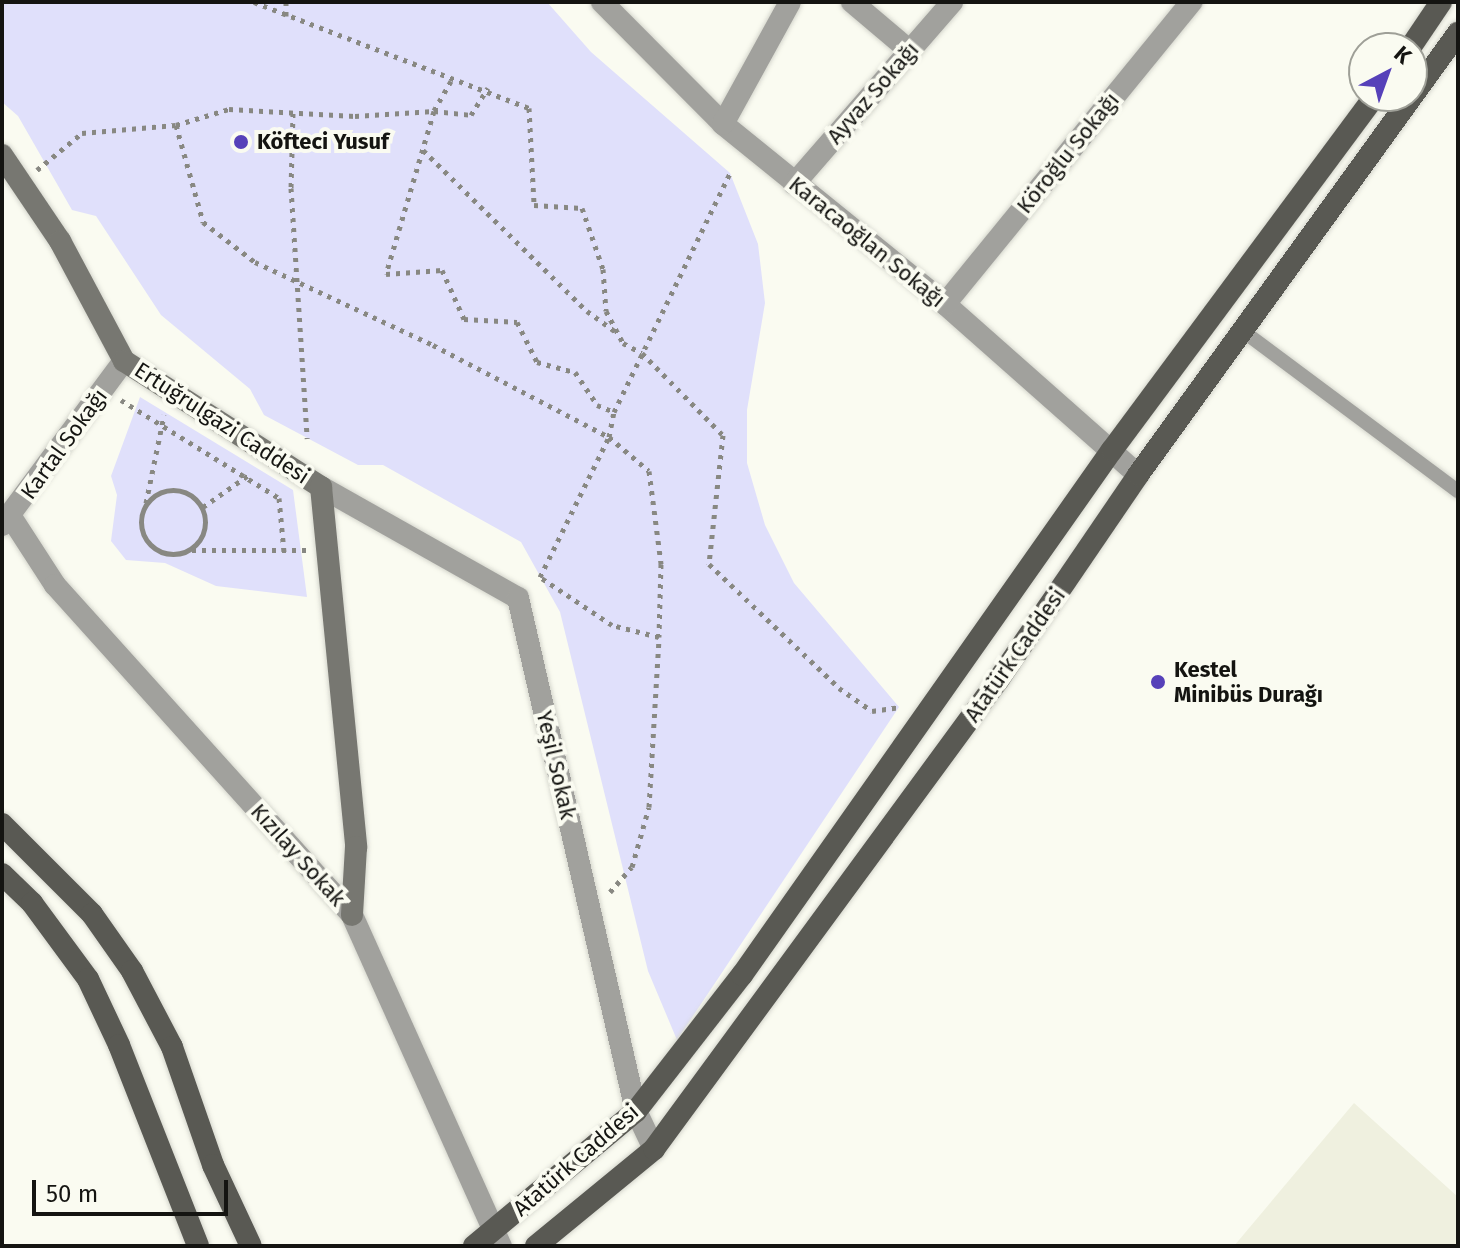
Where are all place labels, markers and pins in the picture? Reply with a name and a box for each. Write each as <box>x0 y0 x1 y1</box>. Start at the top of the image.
place label: Köfteci Yusuf <box>257 129 389 155</box>
marker: Köfteci Yusuf <box>232 133 250 151</box>
place label: Kestel Minibüs Durağı <box>1174 656 1323 708</box>
marker: Kestel Minibüs Durağı <box>1149 673 1167 691</box>

